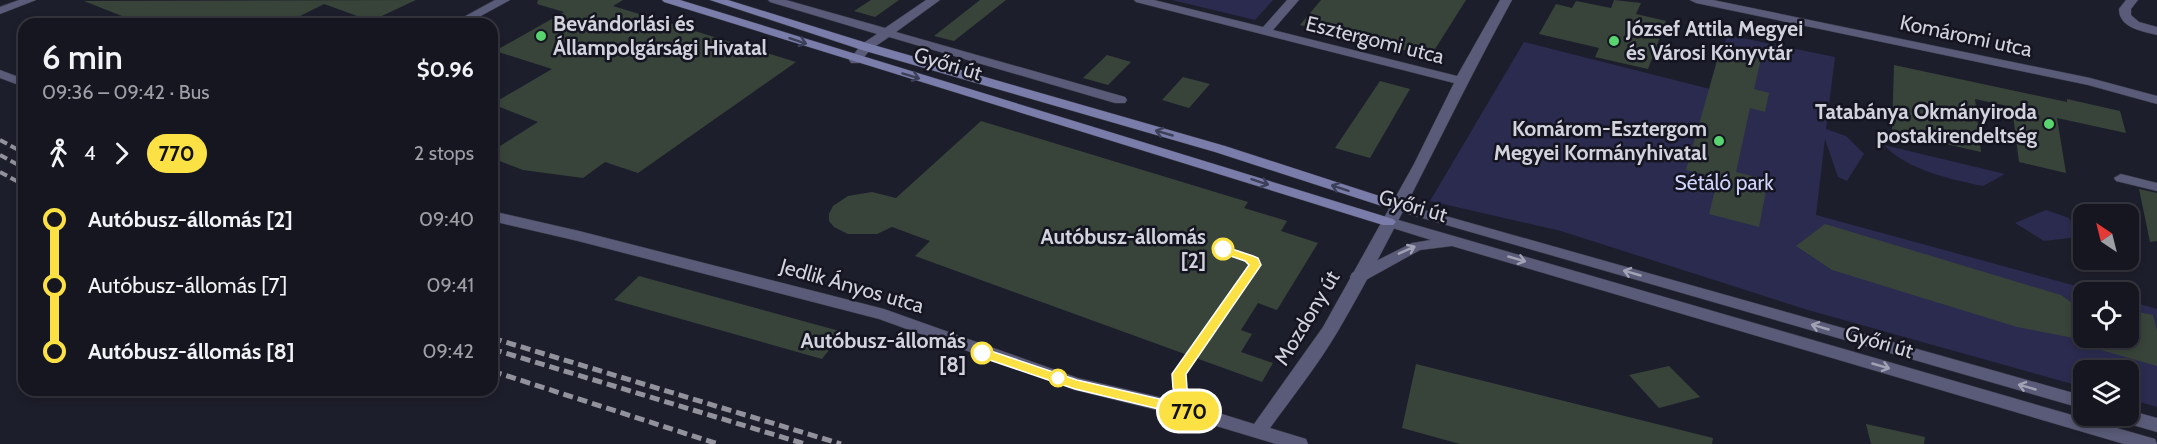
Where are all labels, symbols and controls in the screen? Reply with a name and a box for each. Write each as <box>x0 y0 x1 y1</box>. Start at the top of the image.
street label: Komáromi utca <box>1898 9 2034 62</box>
street label: Esztergomi utca <box>1303 10 1447 69</box>
place label: Bevándorlási és Állampolgársági Hivatal <box>553 11 768 60</box>
place label: József Attila Megyei és Városi Könyvtár <box>1625 16 1803 65</box>
marker: Bevándorlási és Állampolgársági Hivatal <box>534 29 548 43</box>
marker: József Attila Megyei és Városi Könyvtár <box>1607 34 1621 48</box>
one-way arrow <box>788 36 807 47</box>
text: 6 min <box>42 37 123 77</box>
street label: Győri út <box>911 41 985 86</box>
text: $0.96 <box>417 56 474 83</box>
one-way arrow <box>901 71 920 82</box>
text: 09:36 – 09:42 · Bus <box>42 80 209 104</box>
place label: Tatabánya Okmányiroda postakirendeltség <box>1815 99 2038 148</box>
place label: Komárom-Esztergom Megyei Kormányhivatal <box>1494 116 1707 165</box>
marker: Tatabánya Okmányiroda postakirendeltség <box>2042 117 2056 131</box>
one-way arrow <box>1155 127 1174 138</box>
marker: Komárom-Esztergom Megyei Kormányhivatal <box>1712 134 1726 148</box>
icon: walk <box>42 137 75 170</box>
icon: forward <box>105 137 138 170</box>
text: 4 <box>84 141 96 165</box>
text: 770 <box>159 141 195 166</box>
text: 2 stops <box>414 141 474 165</box>
park label: Sétáló park <box>1674 170 1774 195</box>
one-way arrow <box>1250 177 1269 188</box>
one-way arrow <box>1331 182 1350 193</box>
street label: Győri út <box>1376 184 1450 227</box>
north arrow <box>2073 204 2139 270</box>
map controls <box>2073 204 2139 426</box>
text: Autóbusz-állomás [2] <box>88 206 293 233</box>
text: 09:40 <box>419 207 474 231</box>
place label: Autóbusz-állomás [2] <box>1041 224 1206 273</box>
marker: Autóbusz-állomás [2] <box>1212 238 1234 260</box>
one-way arrow <box>1397 244 1415 256</box>
street label: Jedlik Ányos utca <box>776 253 927 318</box>
one-way arrow <box>1507 254 1526 265</box>
street label: Mozdony út <box>1269 266 1345 370</box>
one-way arrow <box>1623 267 1642 278</box>
text: Autóbusz-állomás [7] <box>88 272 287 299</box>
text: 09:41 <box>426 273 474 297</box>
button: locate <box>2073 282 2139 348</box>
street label: Győri út <box>1842 320 1916 363</box>
one-way arrow <box>1811 321 1830 332</box>
place label: Autóbusz-állomás [8] <box>801 328 966 377</box>
text: Autóbusz-állomás [8] <box>88 338 294 365</box>
text: 09:42 <box>422 339 474 363</box>
marker: Autóbusz-állomás [8] <box>971 342 993 364</box>
button: layers <box>2073 360 2139 426</box>
one-way arrow <box>1871 361 1890 372</box>
unlabelled marker <box>1049 369 1067 387</box>
one-way arrow <box>2018 381 2037 392</box>
line badge: 770 <box>1154 392 1224 430</box>
text: 770 <box>1171 399 1207 424</box>

